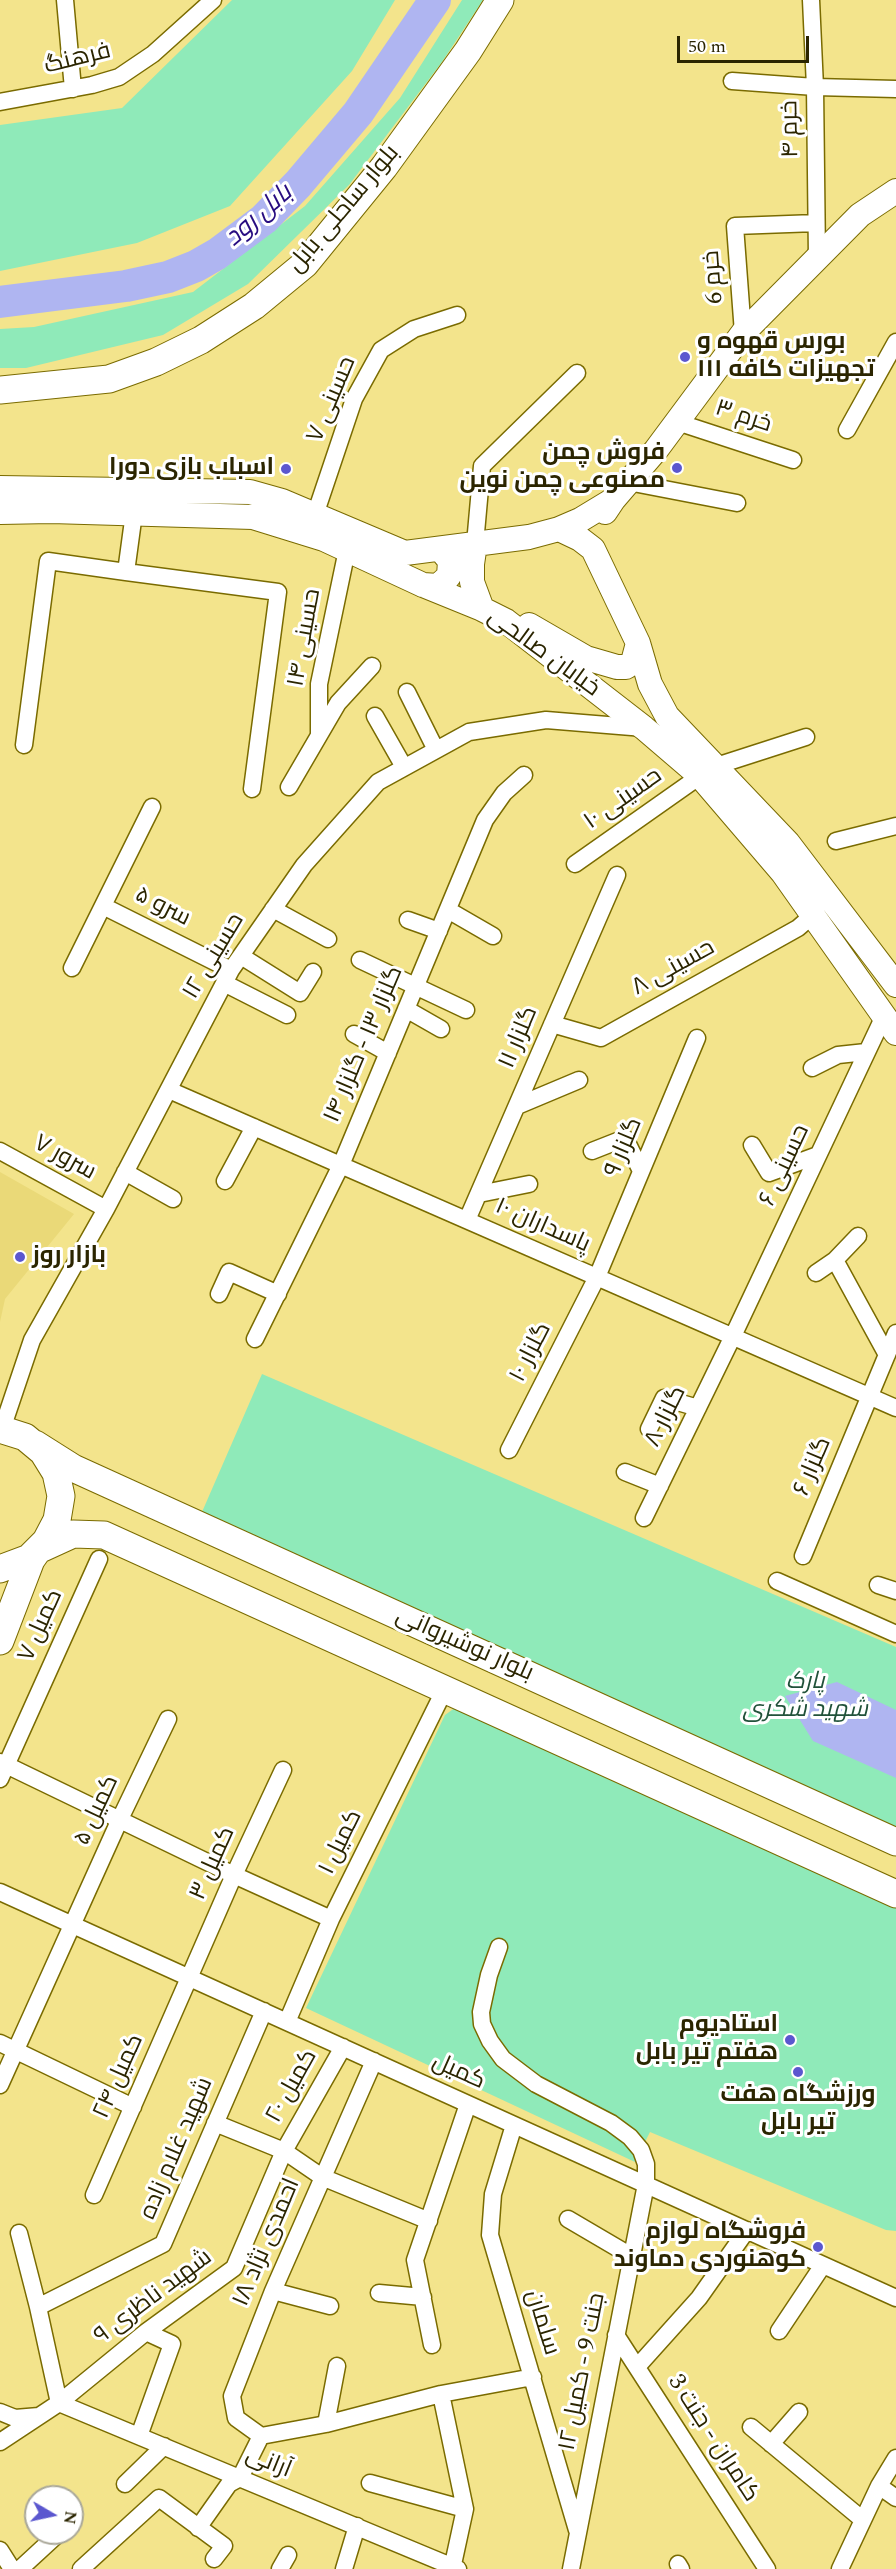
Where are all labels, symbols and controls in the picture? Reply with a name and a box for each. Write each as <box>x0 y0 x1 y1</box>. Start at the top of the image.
scale bar <box>680 24 812 62</box>
text: 50 m <box>688 33 726 60</box>
street label: فرهنگ <box>42 38 114 82</box>
street label: خرم ۴ <box>777 100 807 158</box>
street label: بلوار ساحلی بابل <box>283 140 407 280</box>
water label: بابل رود <box>220 179 300 255</box>
street label: خرم 6 <box>699 249 731 305</box>
place label: بورس قهوه و تجهیزات کافه ۱۱۱ <box>697 329 875 385</box>
marker: بورس قهوه و تجهیزات کافه ۱۱۱ <box>678 350 692 364</box>
street label: حسینی ۷ <box>302 353 364 447</box>
street label: خرم ۳ <box>711 395 775 441</box>
place label: فروش چمن مصنوعی چمن نوین <box>460 440 665 496</box>
place label: اسباب بازی دورا <box>109 455 274 483</box>
marker: فروش چمن مصنوعی چمن نوین <box>670 461 684 475</box>
marker: اسباب بازی دورا <box>279 462 293 476</box>
street label: حسینی ۱۴ <box>283 587 329 689</box>
street label: خيابان صالحی <box>481 604 605 704</box>
street label: حسینی ۱۰ <box>579 763 669 837</box>
street label: سرو ۵ <box>129 882 195 934</box>
street label: حسینی ۱۲ <box>178 909 252 1005</box>
street label: حسینی ۸ <box>628 935 720 1003</box>
street label: گلزار ۱۳ - گلزار ۱۴ <box>319 962 411 1128</box>
street label: گلزار ١١ <box>494 1003 546 1073</box>
street label: گلزار ٩ <box>600 1114 650 1182</box>
street label: حسینی ۶ <box>755 1121 817 1211</box>
street label: سرور ۷ <box>28 1130 100 1188</box>
street label: پاسداران ١٠ <box>490 1193 594 1261</box>
place label: بازار روز <box>32 1243 106 1271</box>
marker: بازار روز <box>13 1250 27 1264</box>
street label: گلزار ۱۰ <box>505 1318 559 1388</box>
street label: گلزار ۸ <box>640 1382 694 1452</box>
street label: گلزار ۶ <box>789 1433 839 1501</box>
street label: کمیل ۷ <box>13 1585 71 1667</box>
street label: بلوار نوشیروانی <box>391 1603 537 1689</box>
park label: پارک شهید شکری <box>742 1669 868 1725</box>
street label: کمیل ۵ <box>69 1771 127 1851</box>
street label: کمیل ۱ <box>314 1806 370 1880</box>
street label: کمیل ۳ <box>185 1823 243 1905</box>
place label: استادیوم هفتم تیر بابل <box>636 2012 778 2068</box>
street label: کمیل ۲۴ <box>89 2030 151 2124</box>
marker: استادیوم هفتم تیر بابل <box>783 2033 797 2047</box>
street label: کمیل ۲۰ <box>261 2045 325 2129</box>
street label: کمیل <box>427 2049 489 2097</box>
marker: ورزشگاه هفت تیر بابل <box>791 2065 805 2079</box>
street label: شهید غلام زاده <box>135 2074 221 2224</box>
place label: ورزشگاه هفت تیر بابل <box>720 2082 876 2138</box>
street label: احمدی نژاد ۱۸ <box>228 2175 308 2311</box>
place label: فروشگاه لوازم کوهنوردی دماوند <box>614 2219 806 2275</box>
marker: فروشگاه لوازم کوهنوردی دماوند <box>811 2240 825 2254</box>
street label: شهید ناظری ۹ <box>89 2244 219 2352</box>
street label: سلمان <box>518 2287 564 2359</box>
street label: جنت 9 - کمیل ۱۲ <box>555 2291 613 2453</box>
street label: کامران - جنت 3 <box>660 2370 764 2508</box>
street label: آرانی <box>241 2442 295 2486</box>
north arrow <box>24 2485 84 2545</box>
text: N <box>57 2509 83 2526</box>

